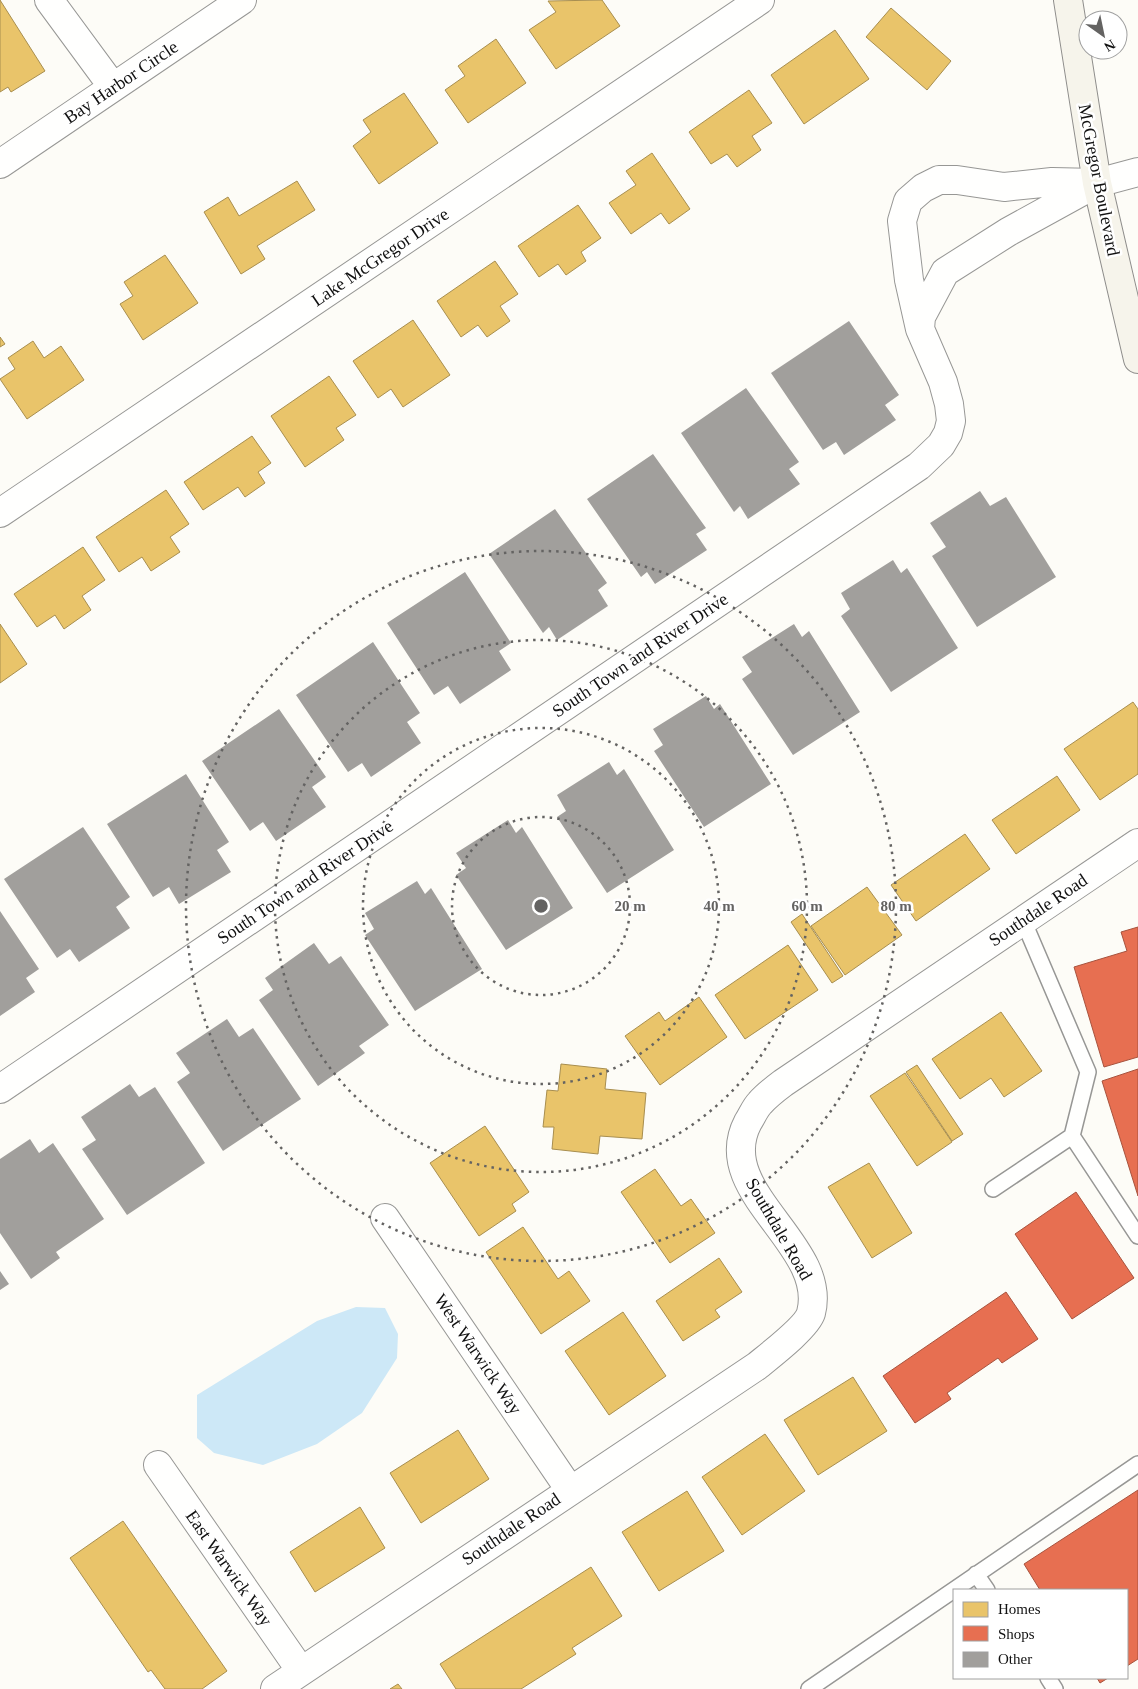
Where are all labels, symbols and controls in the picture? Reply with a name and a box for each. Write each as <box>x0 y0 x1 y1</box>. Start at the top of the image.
north arrow <box>1078 10 1128 60</box>
text: N <box>1101 36 1118 55</box>
street label: Bay Harbor Circle <box>60 37 182 127</box>
street label: McGregor Boulevard <box>1074 102 1124 258</box>
street label: Lake McGregor Drive <box>308 204 452 310</box>
street label: South Town and River Drive <box>548 589 732 721</box>
street label: South Town and River Drive <box>213 816 397 948</box>
street label: Southdale Road <box>985 870 1091 950</box>
centre of rings <box>532 897 550 915</box>
text: 20 m <box>614 898 646 914</box>
text: 40 m <box>703 898 735 914</box>
text: 60 m <box>791 898 823 914</box>
text: 80 m <box>880 898 912 914</box>
street label: Southdale Road <box>742 1174 816 1284</box>
street label: West Warwick Way <box>430 1290 526 1418</box>
street label: Southdale Road <box>458 1489 564 1569</box>
street label: East Warwick Way <box>182 1506 276 1630</box>
legend <box>953 1589 1128 1679</box>
text: Homes <box>998 1601 1041 1617</box>
text: Shops <box>998 1626 1035 1642</box>
text: Other <box>998 1651 1032 1667</box>

